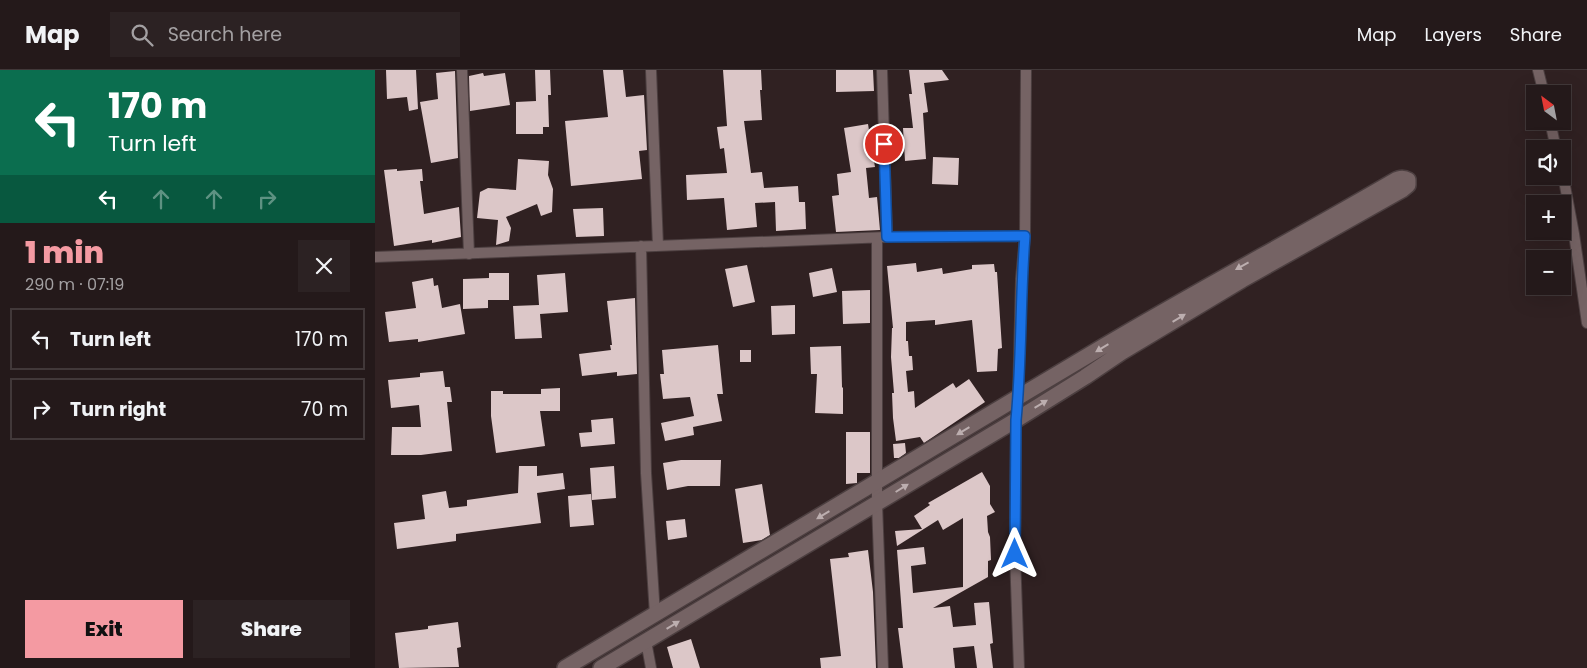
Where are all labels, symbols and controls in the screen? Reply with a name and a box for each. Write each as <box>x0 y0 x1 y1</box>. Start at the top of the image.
search box <box>110 12 460 57</box>
text: Map <box>25 18 80 51</box>
icon: search <box>128 21 156 49</box>
text: Search here <box>168 21 282 48</box>
text: Map <box>1357 22 1397 47</box>
text: Layers <box>1425 22 1482 47</box>
text: Share <box>1510 22 1562 47</box>
text: 170 m <box>108 81 207 130</box>
north arrow <box>1526 85 1571 130</box>
map controls <box>1526 85 1571 295</box>
icon: left <box>25 90 90 155</box>
pin <box>863 123 905 165</box>
text: Turn left <box>108 128 196 159</box>
icon: arrive <box>870 130 898 158</box>
button: sound <box>1526 140 1571 185</box>
icon: left <box>94 185 122 213</box>
icon: ahead <box>147 185 175 213</box>
icon: ahead <box>200 185 228 213</box>
icon: right <box>253 185 281 213</box>
button: + <box>1526 195 1571 240</box>
text: 1 min <box>25 231 104 274</box>
button: close <box>298 240 350 292</box>
button: − <box>1526 250 1571 295</box>
one-way arrow <box>1235 262 1250 270</box>
text: 290 m · 07:19 <box>25 273 124 296</box>
one-way arrow <box>1173 313 1186 322</box>
icon: left <box>27 325 55 353</box>
text: Turn left <box>70 326 151 353</box>
text: 170 m <box>295 326 348 353</box>
one-way arrow <box>1095 343 1108 352</box>
icon: right <box>27 395 55 423</box>
text: Turn right <box>70 396 166 423</box>
text: 70 m <box>301 396 348 423</box>
one-way arrow <box>1035 399 1048 409</box>
one-way arrow <box>956 427 969 436</box>
one-way arrow <box>896 483 909 492</box>
one-way arrow <box>816 511 831 519</box>
position arrow <box>988 527 1040 579</box>
button: Exit <box>25 600 183 658</box>
button: Share <box>193 600 350 658</box>
one-way arrow <box>666 621 679 630</box>

